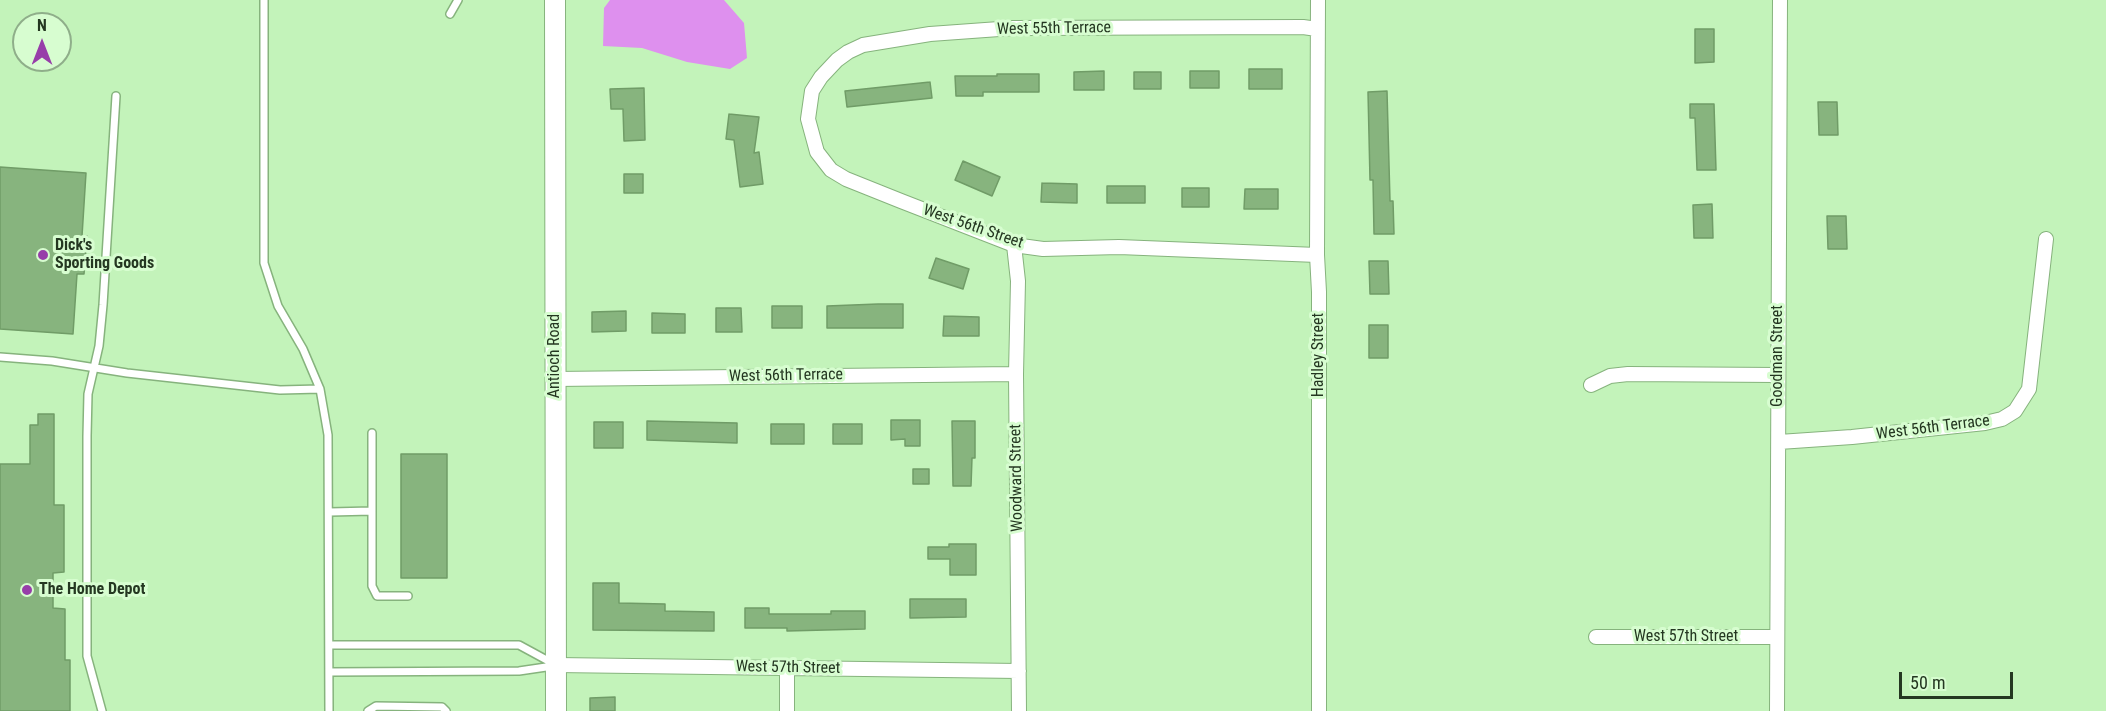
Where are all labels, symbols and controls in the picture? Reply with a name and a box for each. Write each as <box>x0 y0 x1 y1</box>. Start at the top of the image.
north arrow <box>12 12 72 72</box>
text: N <box>37 16 47 35</box>
street label: West 55th Terrace <box>997 18 1111 40</box>
street label: West 56th Street <box>920 201 1026 253</box>
place label: Dick's Sporting Goods <box>55 236 154 274</box>
marker: Dick's Sporting Goods <box>36 248 50 262</box>
street label: Goodman Street <box>1768 305 1788 407</box>
street label: Hadley Street <box>1309 313 1329 397</box>
street label: Antioch Road <box>545 314 565 398</box>
street label: West 56th Terrace <box>729 365 843 387</box>
street label: West 56th Terrace <box>1875 412 1991 444</box>
street label: Woodward Street <box>1006 424 1028 532</box>
place label: The Home Depot <box>39 580 145 600</box>
marker: The Home Depot <box>20 583 34 597</box>
street label: West 57th Street <box>1634 627 1738 647</box>
street label: West 57th Street <box>736 657 840 679</box>
scale bar <box>1902 660 2016 698</box>
text: 50 m <box>1910 672 1945 693</box>

